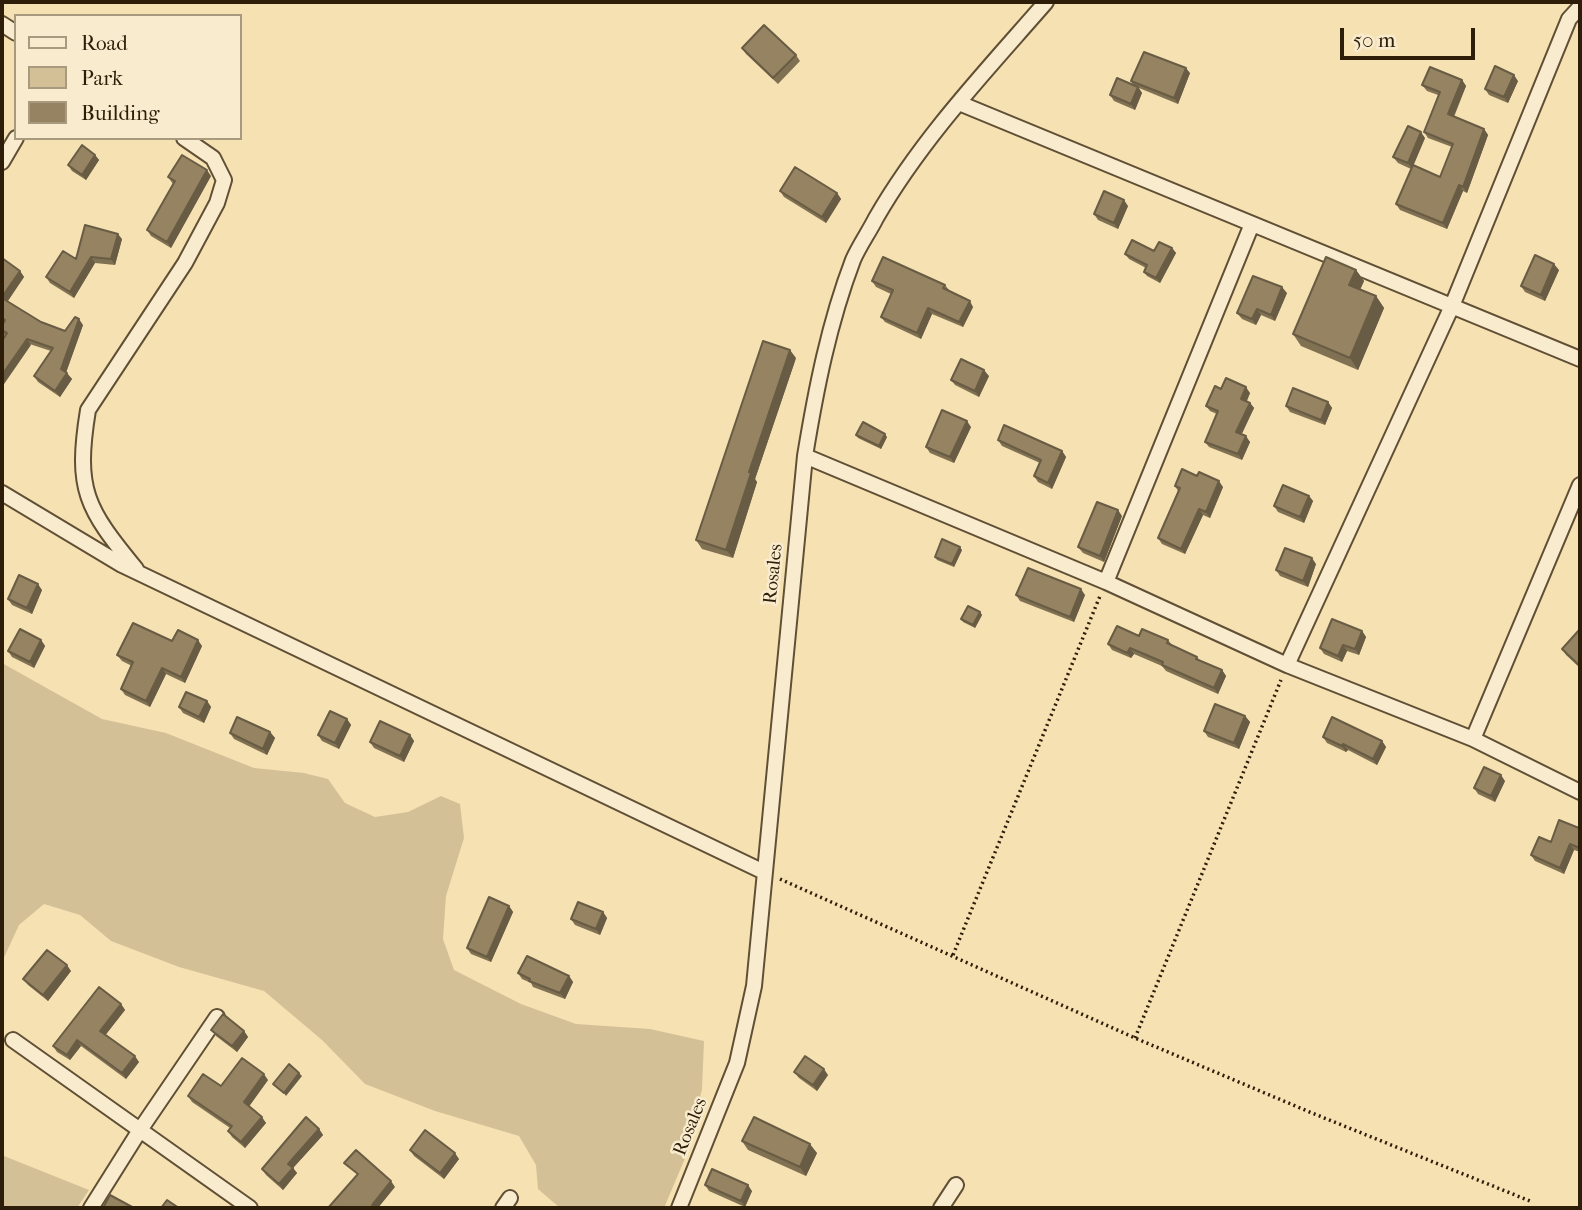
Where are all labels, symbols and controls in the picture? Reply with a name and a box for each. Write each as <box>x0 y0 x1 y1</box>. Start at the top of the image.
legend <box>14 14 242 140</box>
scale bar <box>1344 14 1479 58</box>
text: 50 m <box>1353 28 1396 52</box>
text: Road <box>81 31 128 55</box>
text: Park <box>81 66 123 90</box>
text: Building <box>81 101 159 125</box>
street label: Rosales <box>760 543 788 605</box>
street label: Rosales <box>669 1095 713 1159</box>

